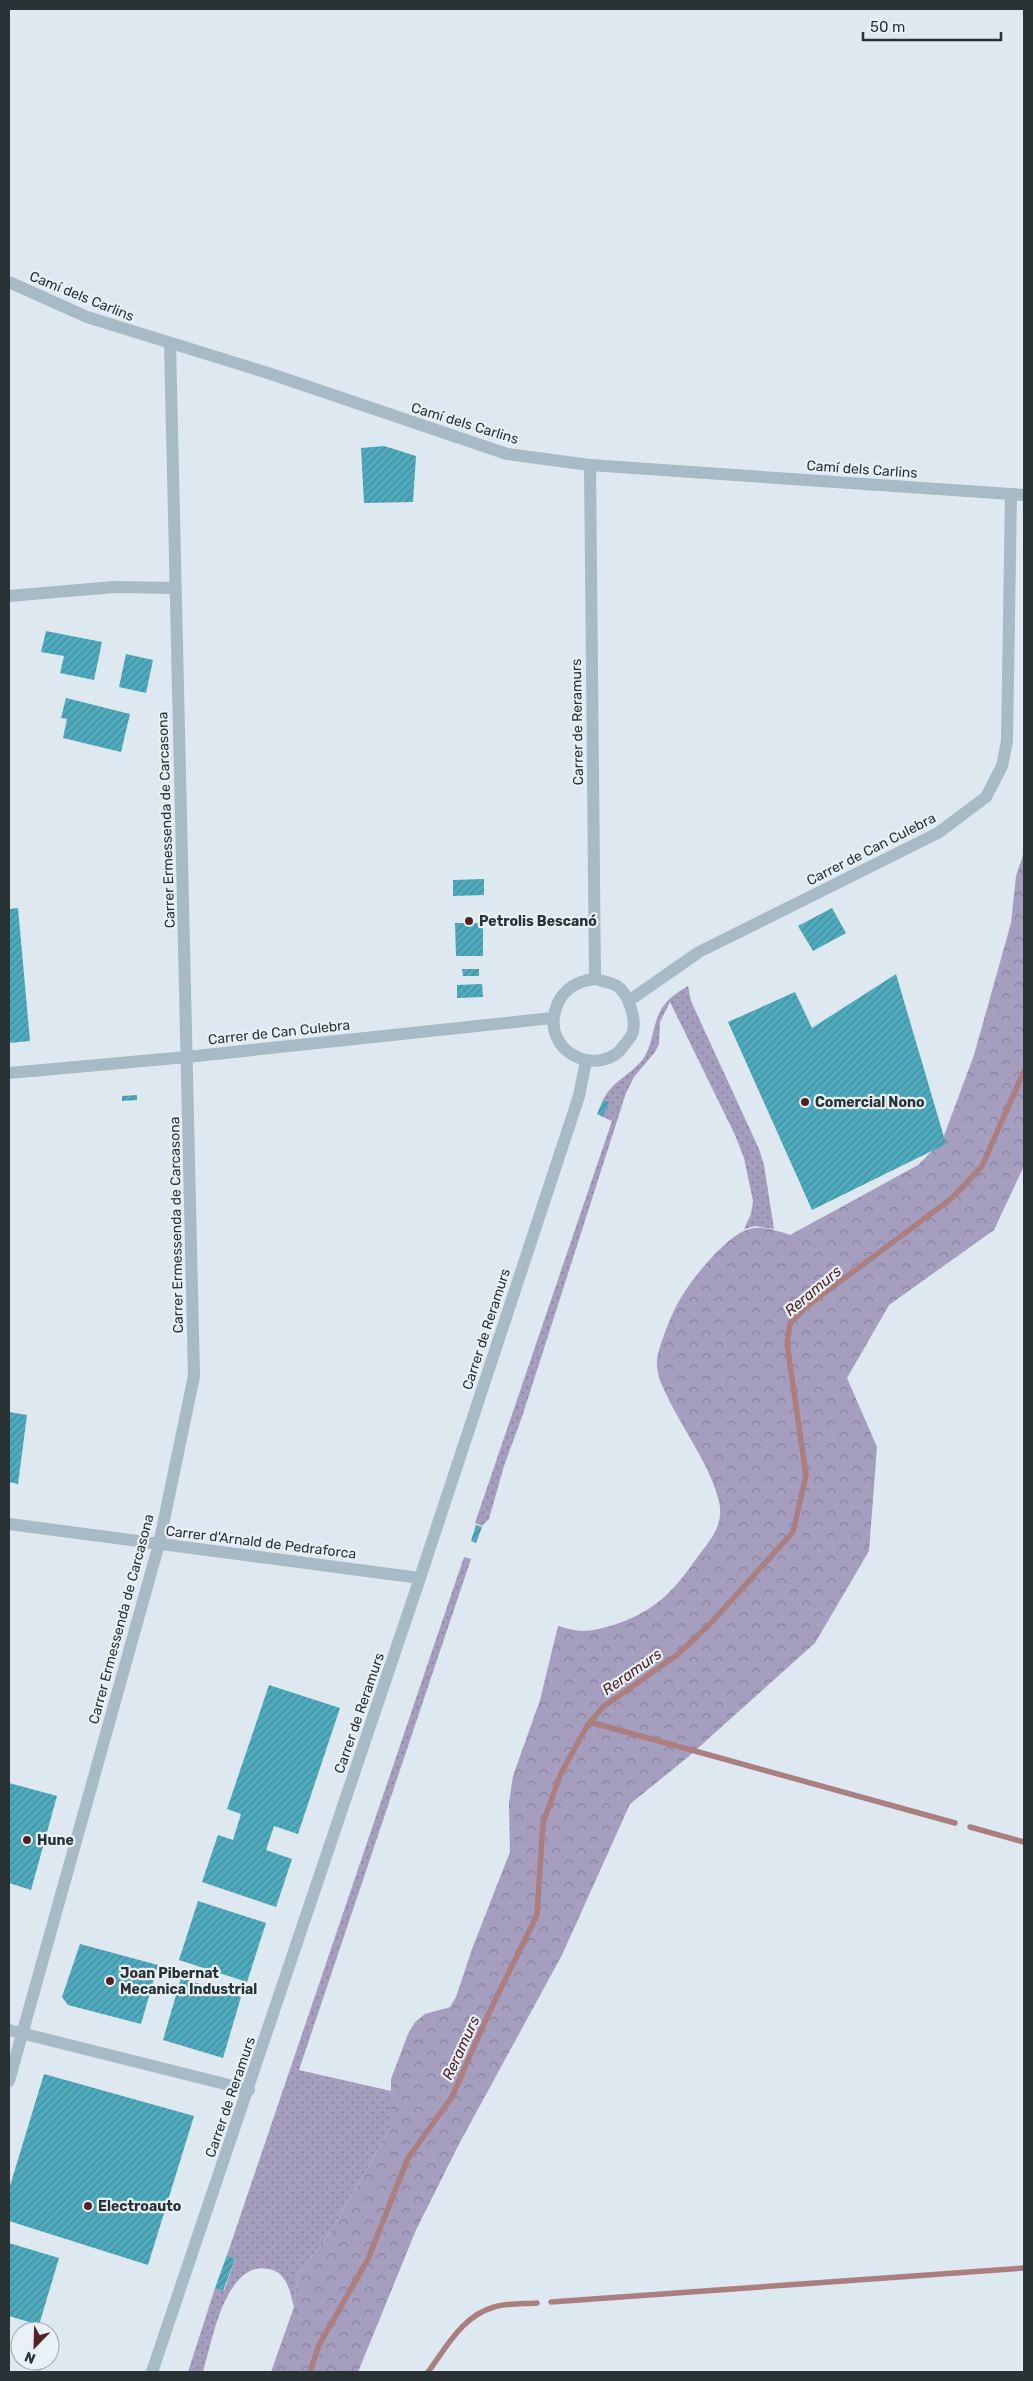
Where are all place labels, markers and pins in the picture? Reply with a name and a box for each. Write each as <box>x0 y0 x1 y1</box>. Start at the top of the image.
place label: Petrolis Bescanó <box>479 913 597 930</box>
marker: Petrolis Bescanó <box>463 915 475 927</box>
place label: Comercial Nono <box>815 1094 925 1111</box>
marker: Comercial Nono <box>799 1096 811 1108</box>
place label: Hune <box>37 1832 74 1849</box>
marker: Hune <box>21 1834 33 1846</box>
place label: Joan Pibernat Mecanica Industrial <box>120 1965 257 1998</box>
marker: Joan Pibernat Mecanica Industrial <box>104 1975 116 1987</box>
place label: Electroauto <box>98 2198 181 2215</box>
marker: Electroauto <box>82 2200 94 2212</box>

